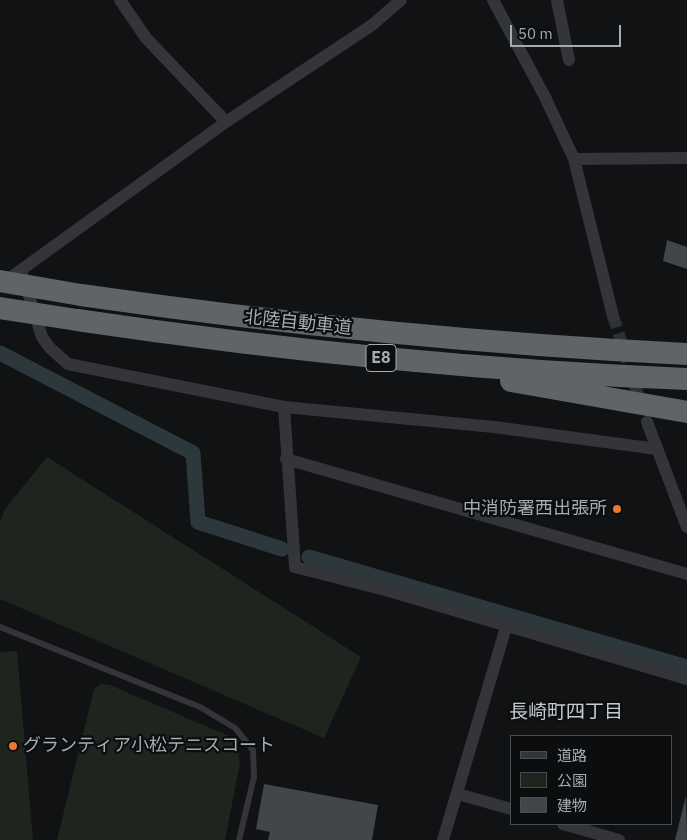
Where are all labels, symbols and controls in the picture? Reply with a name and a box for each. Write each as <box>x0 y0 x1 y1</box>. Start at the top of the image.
scale bar <box>512 15 623 47</box>
text: 50 m <box>518 24 553 43</box>
street label: 北陸自動車道 <box>243 307 353 339</box>
road number: E8 <box>366 344 396 372</box>
place label: 中消防署西出張所 <box>463 498 607 520</box>
marker: 中消防署西出張所 <box>611 503 623 515</box>
district label: 長崎町四丁目 <box>509 702 623 724</box>
place label: グランティア小松テニスコート <box>23 735 275 757</box>
legend <box>510 735 672 825</box>
marker: グランティア小松テニスコート <box>7 740 19 752</box>
text: 道路 <box>557 746 587 765</box>
text: 公園 <box>557 771 587 790</box>
text: 建物 <box>557 796 587 815</box>

